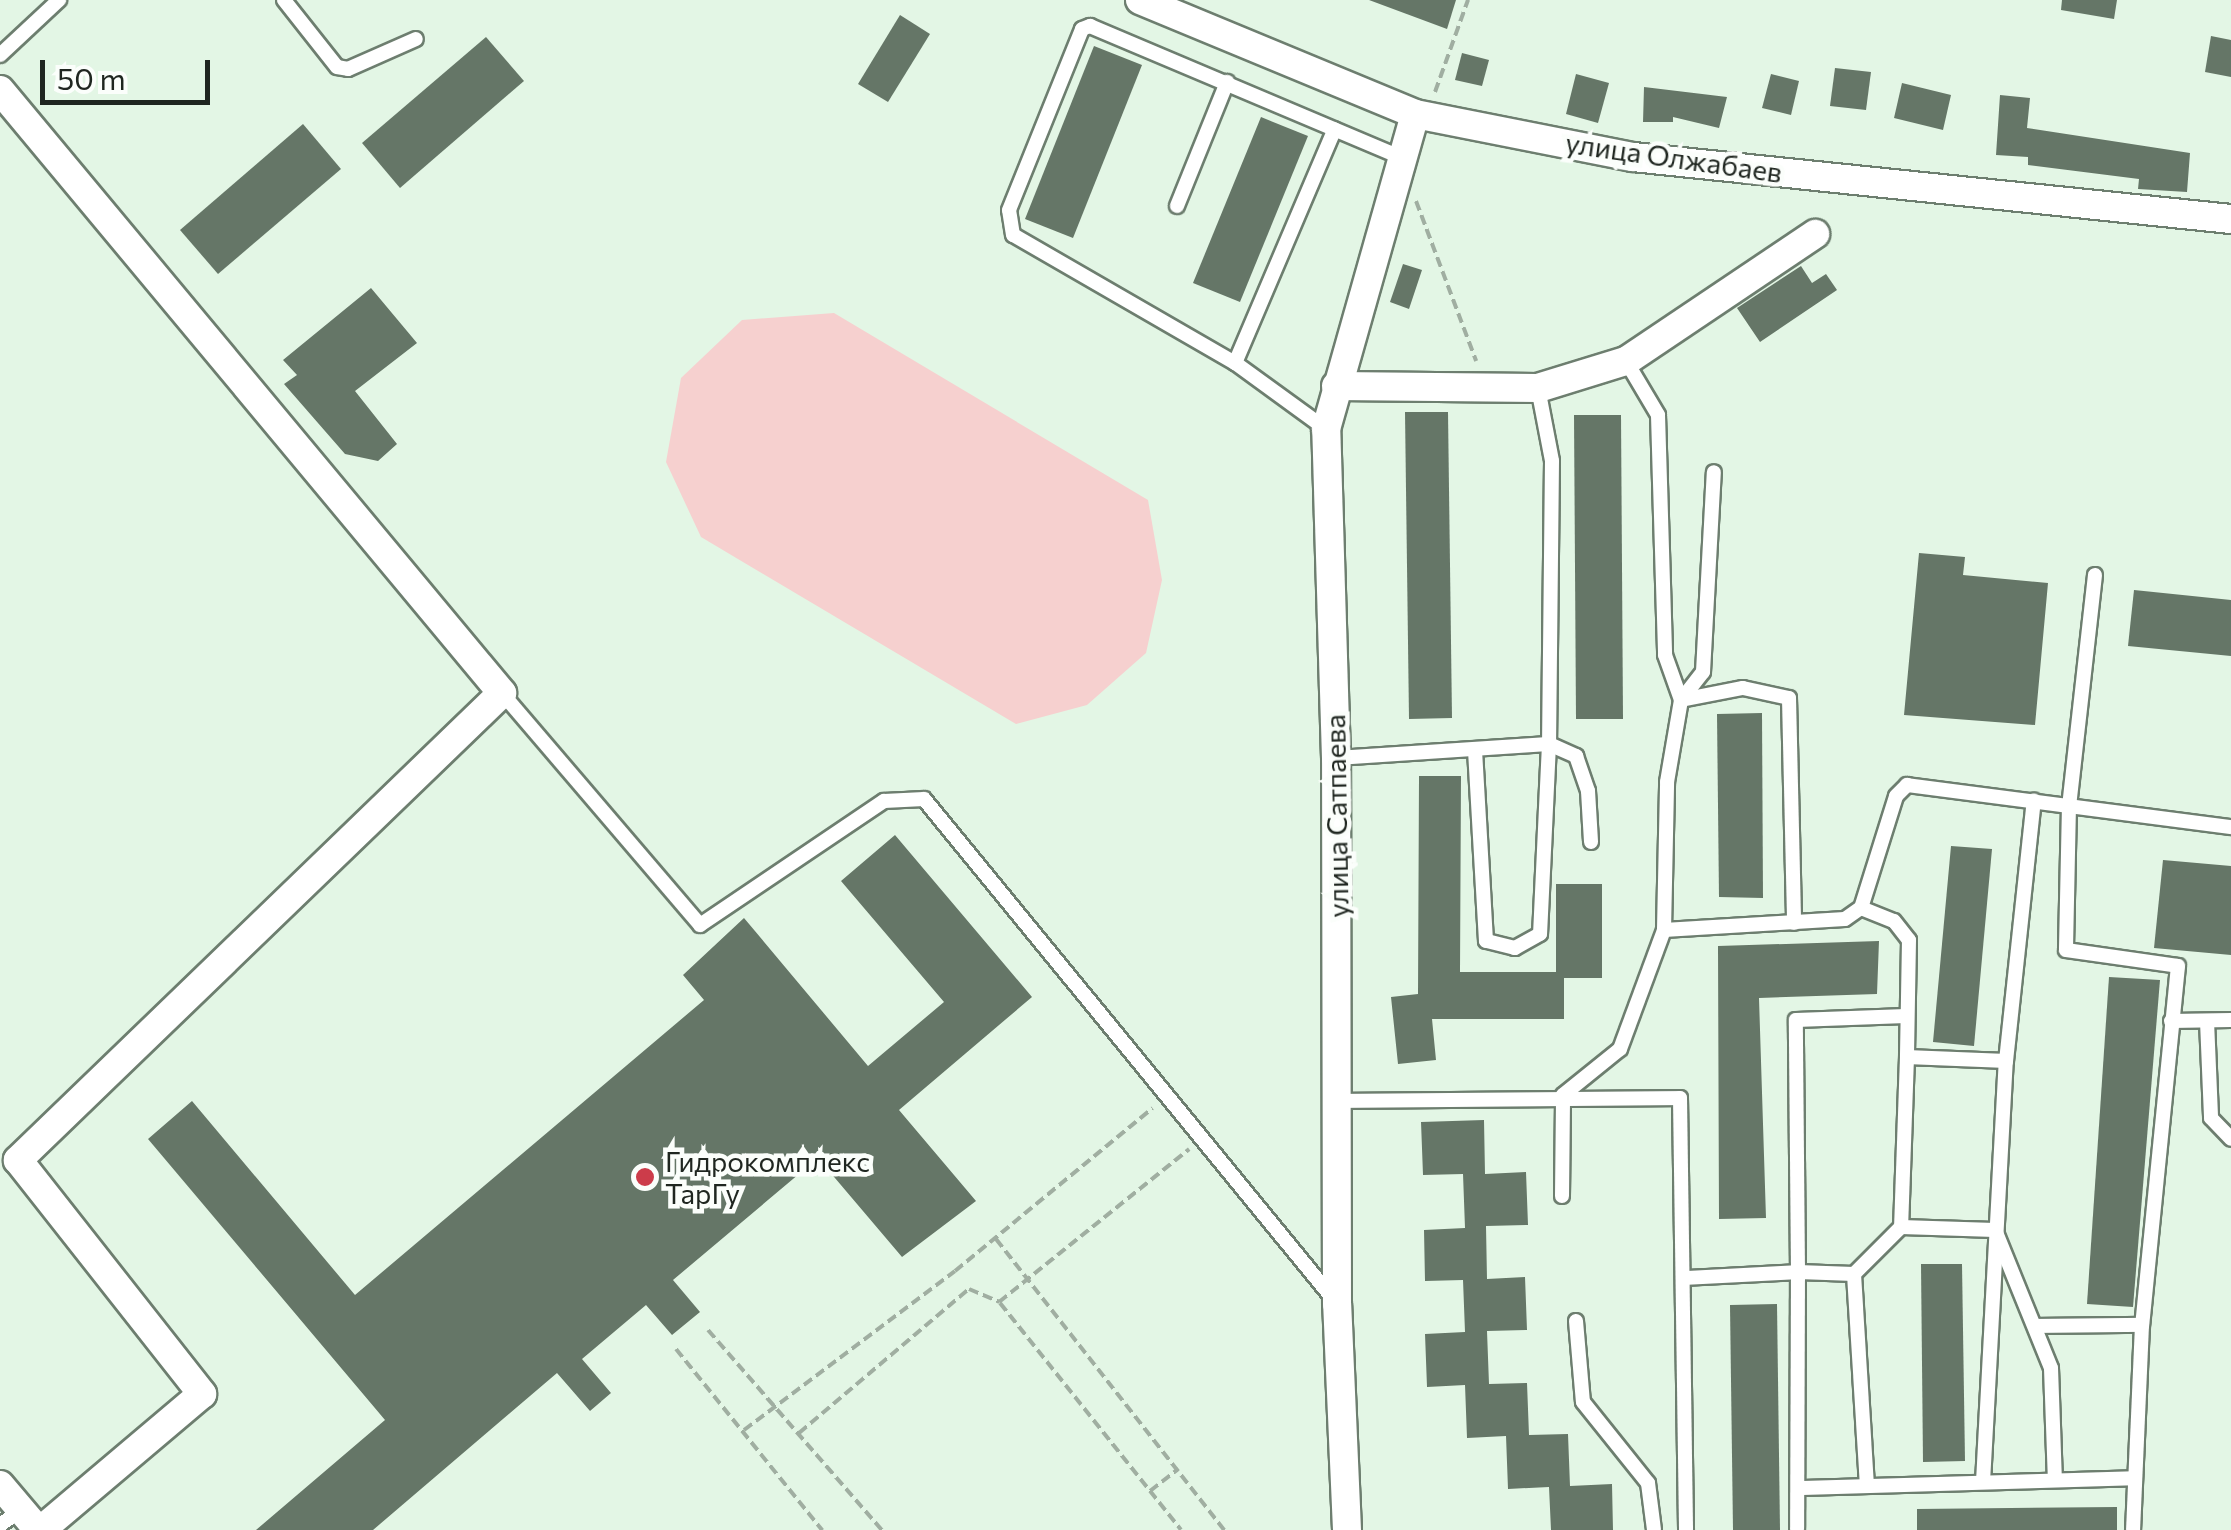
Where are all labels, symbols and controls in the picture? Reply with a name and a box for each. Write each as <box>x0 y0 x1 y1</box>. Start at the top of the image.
scale bar <box>45 40 215 102</box>
text: 50 m <box>57 59 126 96</box>
street label: улица Олжабаев <box>1564 125 1784 189</box>
street label: улица Сатпаева <box>1317 714 1355 918</box>
place label: Гидрокомплекс ТарГу <box>665 1144 870 1210</box>
marker: Гидрокомплекс ТарГу <box>634 1166 656 1188</box>

